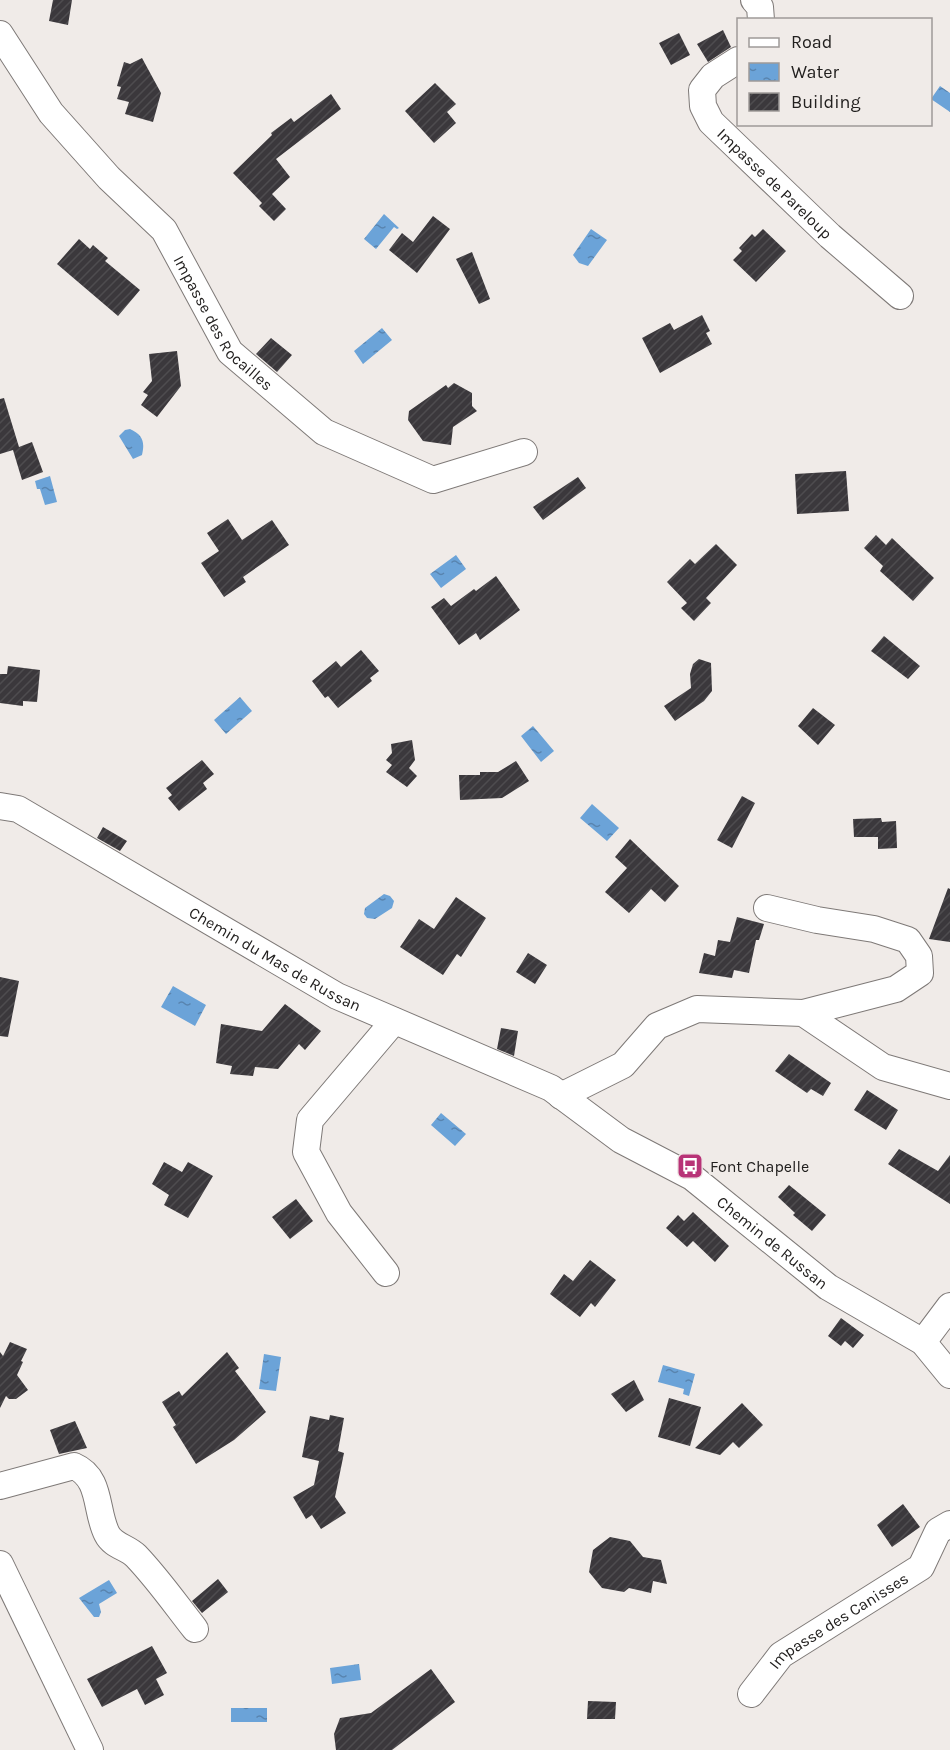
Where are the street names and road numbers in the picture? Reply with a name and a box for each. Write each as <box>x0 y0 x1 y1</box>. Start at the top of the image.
street label: Impasse de Pareloup <box>713 124 836 243</box>
street label: Impasse des Rocailles <box>169 252 277 394</box>
street label: Chemin du Mas de Russan <box>186 903 364 1015</box>
street label: Chemin de Russan <box>713 1192 832 1293</box>
street label: Impasse des Canisses <box>765 1568 912 1673</box>

